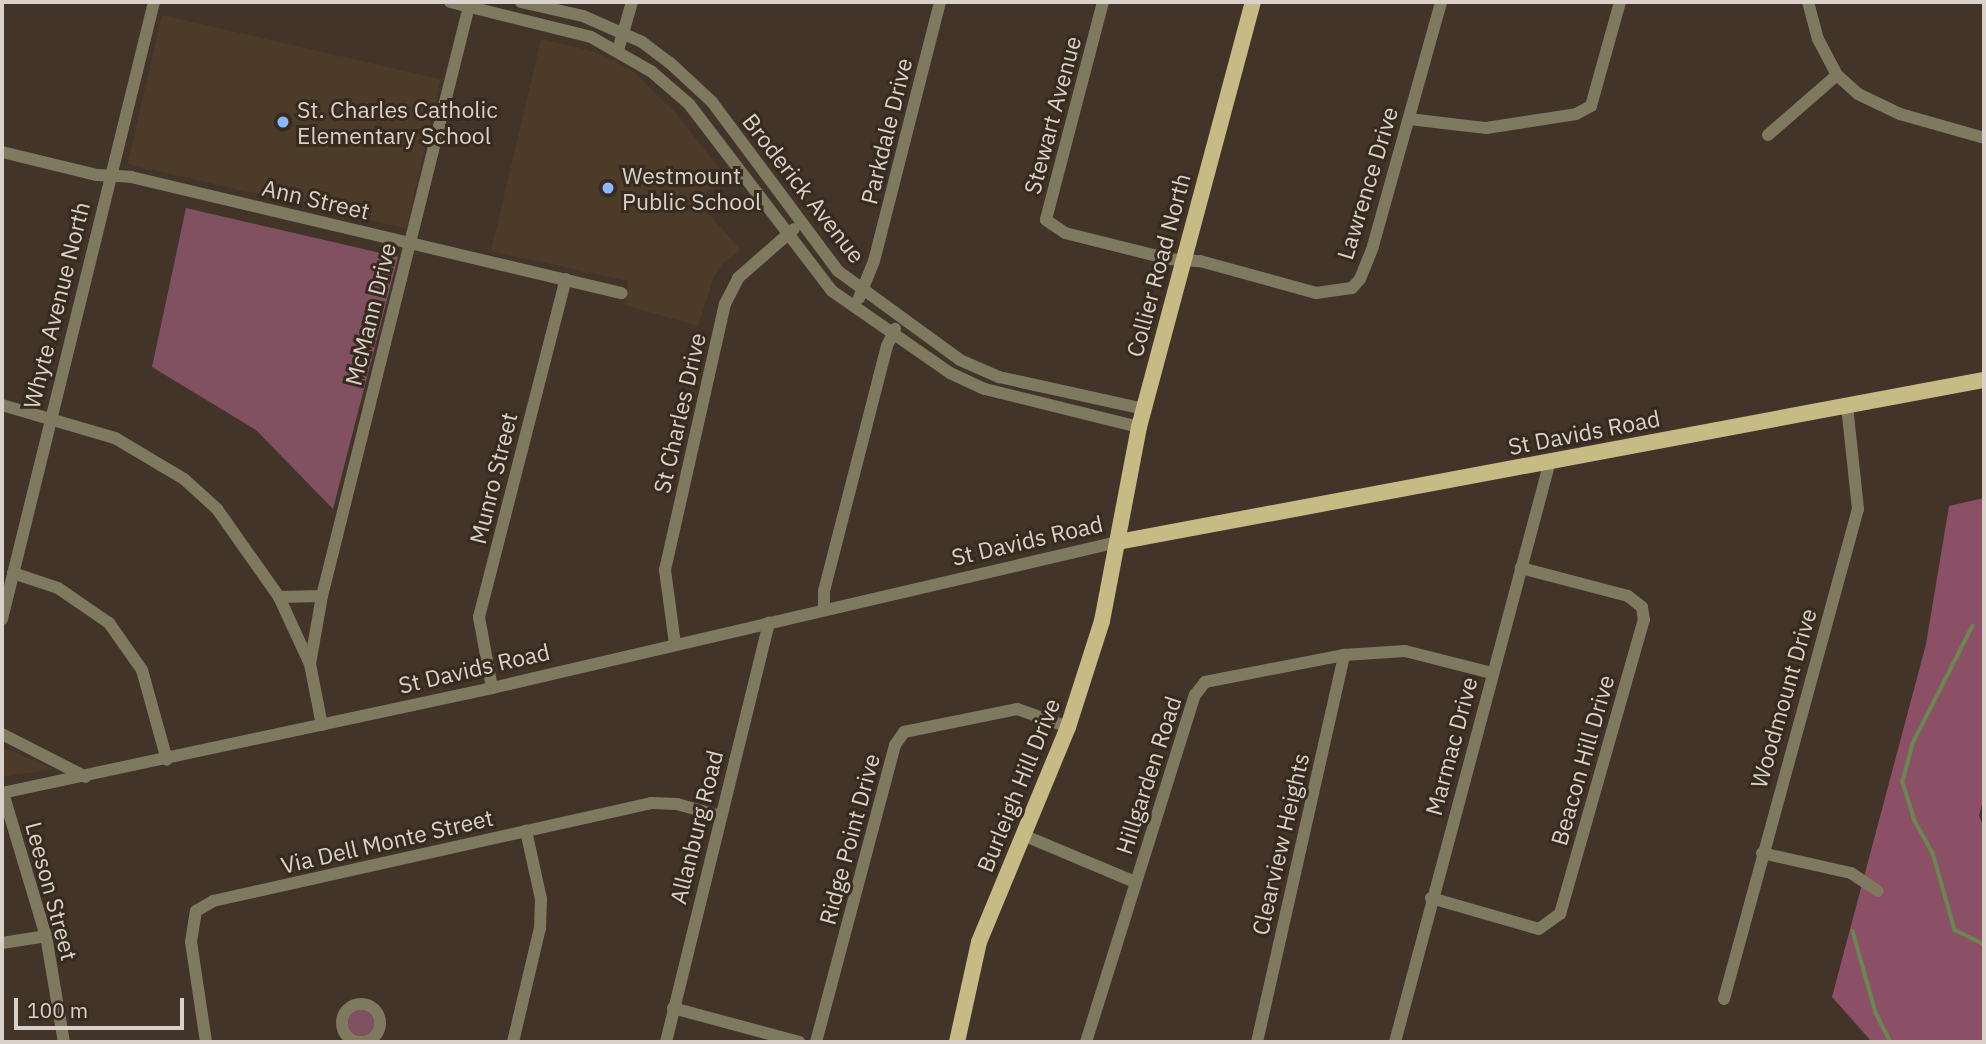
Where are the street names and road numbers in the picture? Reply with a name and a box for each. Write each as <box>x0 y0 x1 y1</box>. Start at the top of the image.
street label: Stewart Avenue <box>1018 33 1086 197</box>
street label: Parkdale Drive <box>855 55 917 207</box>
street label: Lawrence Drive <box>1331 103 1403 263</box>
street label: Broderick Avenue <box>737 108 871 268</box>
street label: Collier Road North <box>1120 170 1196 360</box>
street label: Ann Street <box>260 173 372 225</box>
street label: Whyte Avenue North <box>17 199 95 411</box>
street label: McMann Drive <box>339 240 401 388</box>
street label: St Charles Drive <box>647 330 711 496</box>
street label: St Davids Road <box>1506 404 1662 460</box>
street label: Munro Street <box>463 409 523 547</box>
street label: St Davids Road <box>949 509 1105 571</box>
street label: Woodmount Drive <box>1744 605 1822 791</box>
street label: St Davids Road <box>396 637 552 699</box>
street label: Beacon Hill Drive <box>1544 672 1620 848</box>
street label: Marmac Drive <box>1419 674 1483 818</box>
street label: Hillgarden Road <box>1109 693 1187 857</box>
street label: Burleigh Hill Drive <box>971 694 1065 876</box>
street label: Allanburg Road <box>664 747 728 907</box>
street label: Ridge Point Drive <box>813 750 885 928</box>
street label: Clearview Heights <box>1246 750 1314 938</box>
street label: Via Dell Monte Street <box>278 803 496 879</box>
street label: Leeson Street <box>20 819 84 963</box>

